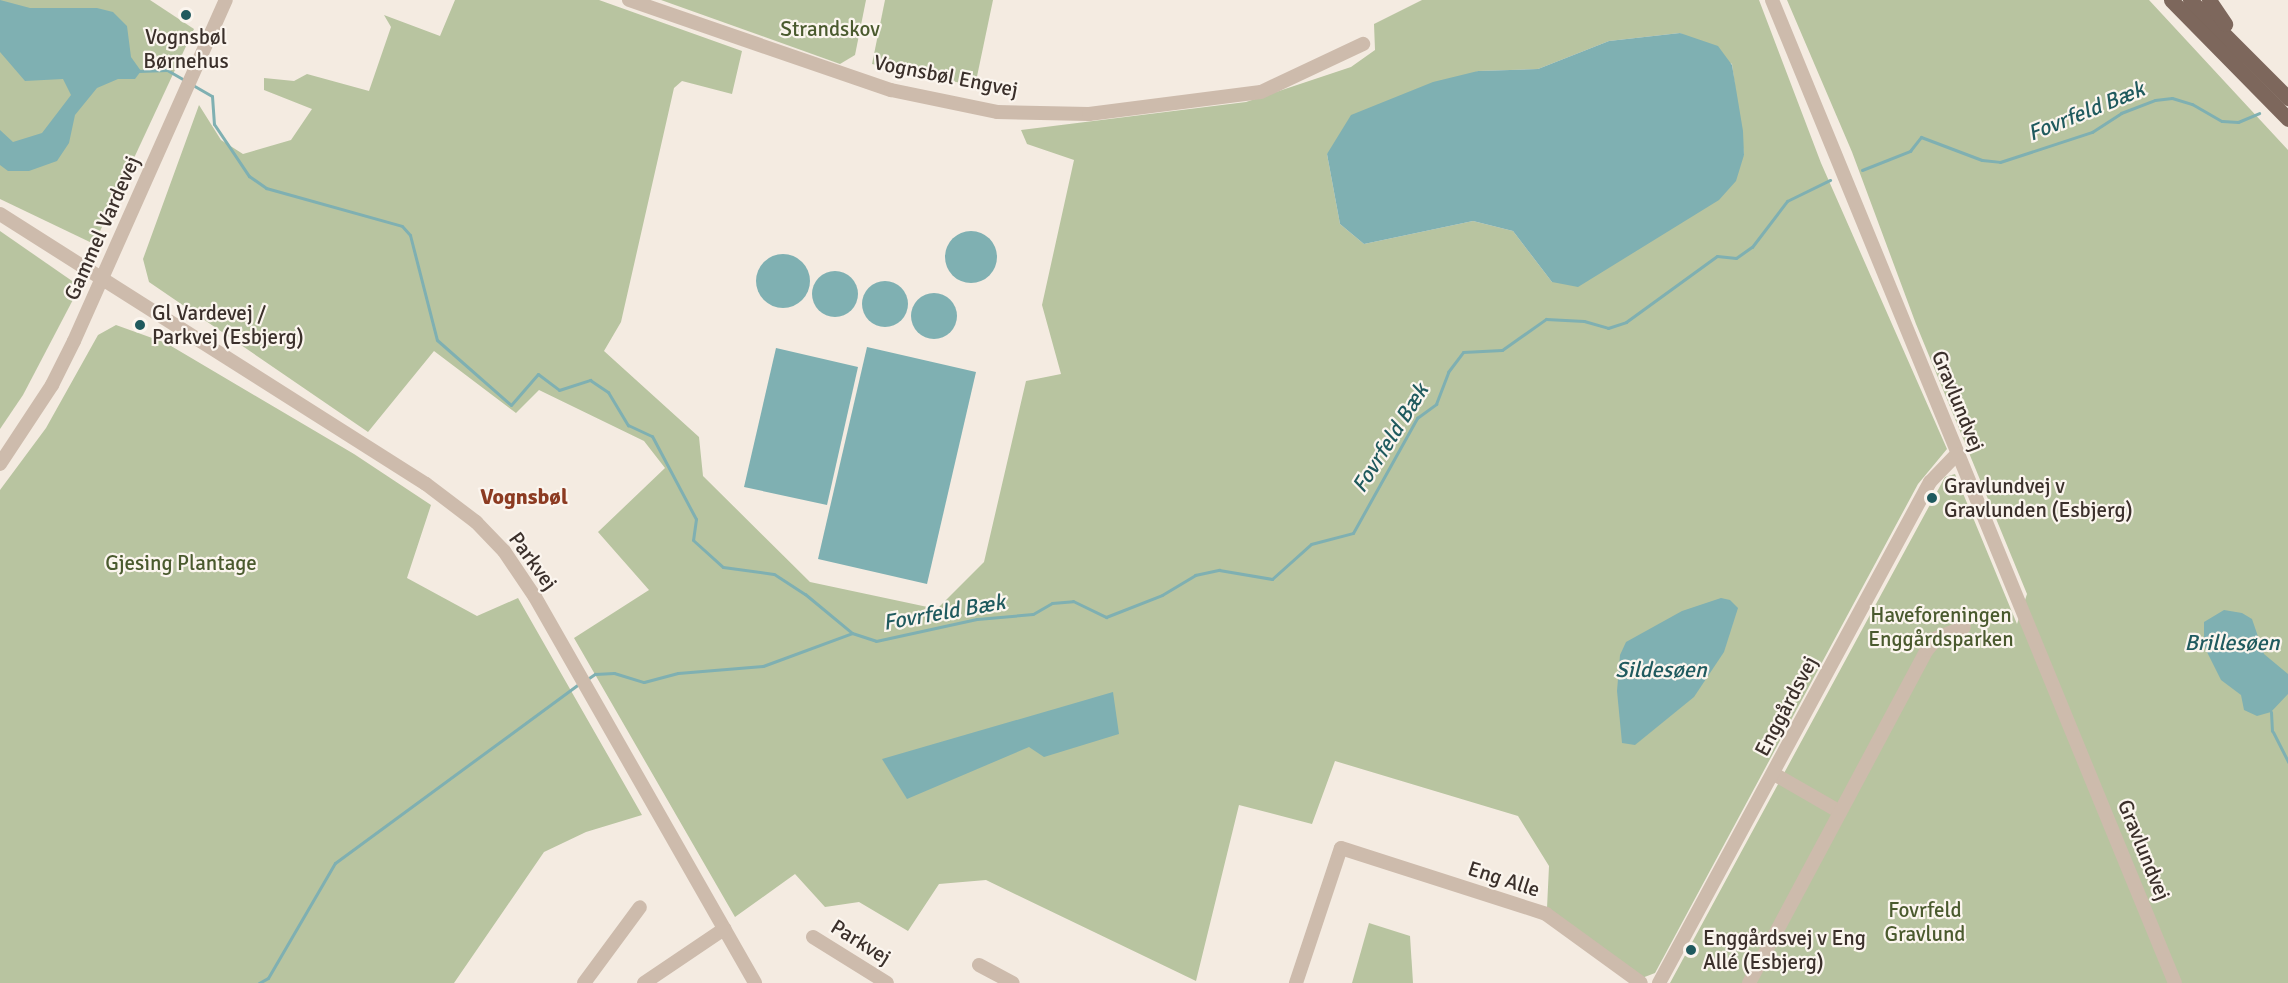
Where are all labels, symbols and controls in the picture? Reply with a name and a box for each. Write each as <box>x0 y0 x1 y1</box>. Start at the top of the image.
marker: Vognsbøl Børnehus <box>179 8 193 22</box>
park label: Strandskov <box>780 16 880 42</box>
place label: Vognsbøl Børnehus <box>143 24 229 74</box>
street label: Vognsbøl Engvej <box>872 50 1020 102</box>
water label: Fovrfeld Bæk <box>2024 76 2148 146</box>
street label: Gammel Vardevej <box>59 152 145 304</box>
place label: Gl Vardevej / Parkvej (Esbjerg) <box>152 300 304 350</box>
marker: Gl Vardevej / Parkvej (Esbjerg) <box>133 318 147 332</box>
street label: Gravlundvej <box>1926 347 1990 455</box>
water label: Fovrfeld Bæk <box>1346 379 1434 497</box>
place label: Gravlundvej v Gravlunden (Esbjerg) <box>1944 473 2133 523</box>
district label: Vognsbøl <box>480 484 568 510</box>
marker: Gravlundvej v Gravlunden (Esbjerg) <box>1925 491 1939 505</box>
street label: Parkvej <box>503 527 563 595</box>
park label: Gjesing Plantage <box>105 550 257 576</box>
water label: Fovrfeld Bæk <box>881 588 1007 636</box>
park label: Haveforeningen Enggårdsparken <box>1868 602 2014 652</box>
water label: Brillesøen <box>2184 630 2280 656</box>
street label: Enggårdsvej <box>1749 652 1823 760</box>
water label: Sildesøen <box>1615 657 1707 683</box>
street label: Gravlundvej <box>2112 796 2176 904</box>
street label: Eng Alle <box>1465 856 1543 902</box>
park label: Fovrfeld Gravlund <box>1885 897 1965 947</box>
street label: Parkvej <box>826 914 896 970</box>
place label: Enggårdsvej v Eng Allé (Esbjerg) <box>1703 925 1866 975</box>
marker: Enggårdsvej v Eng Allé (Esbjerg) <box>1684 943 1698 957</box>

